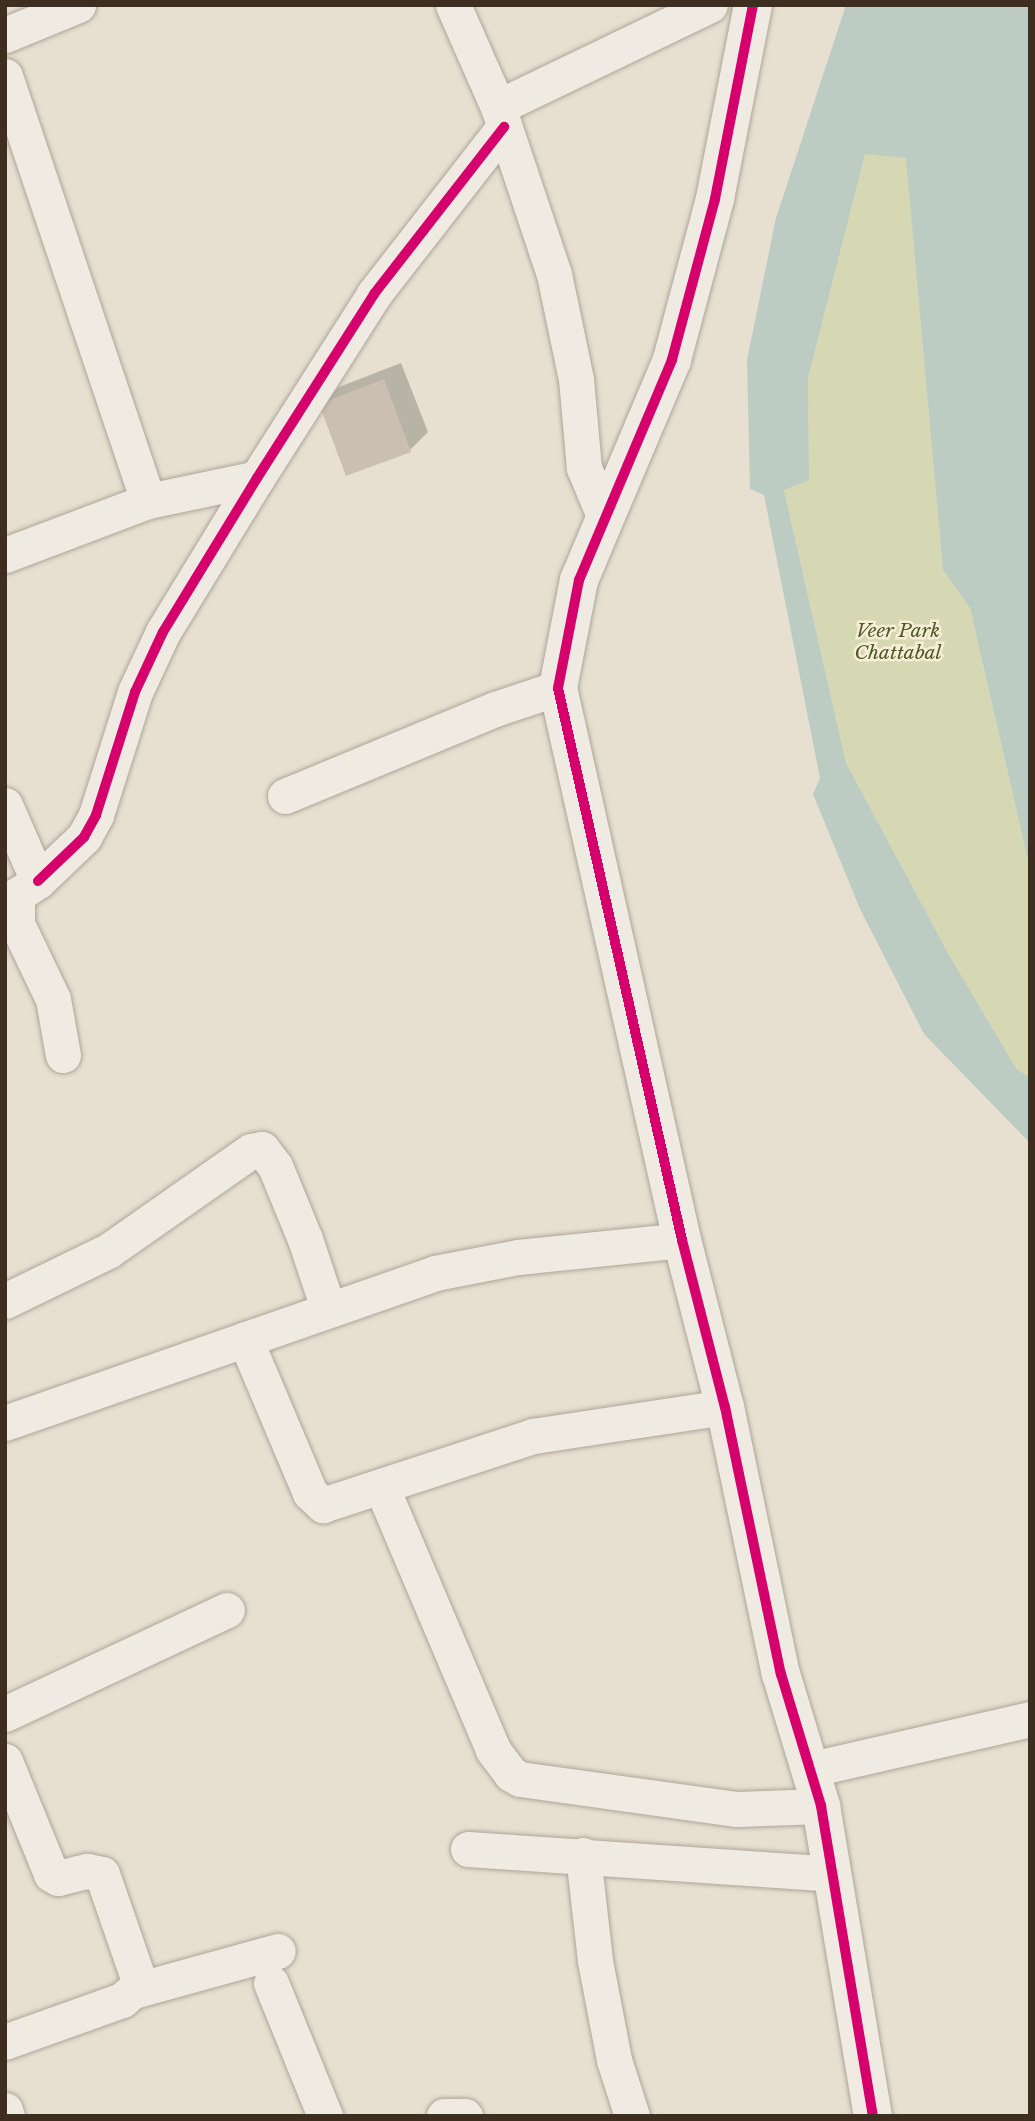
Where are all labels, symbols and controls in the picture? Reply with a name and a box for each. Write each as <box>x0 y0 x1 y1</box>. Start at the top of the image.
park label: Veer Park Chattabal <box>854 620 942 664</box>

